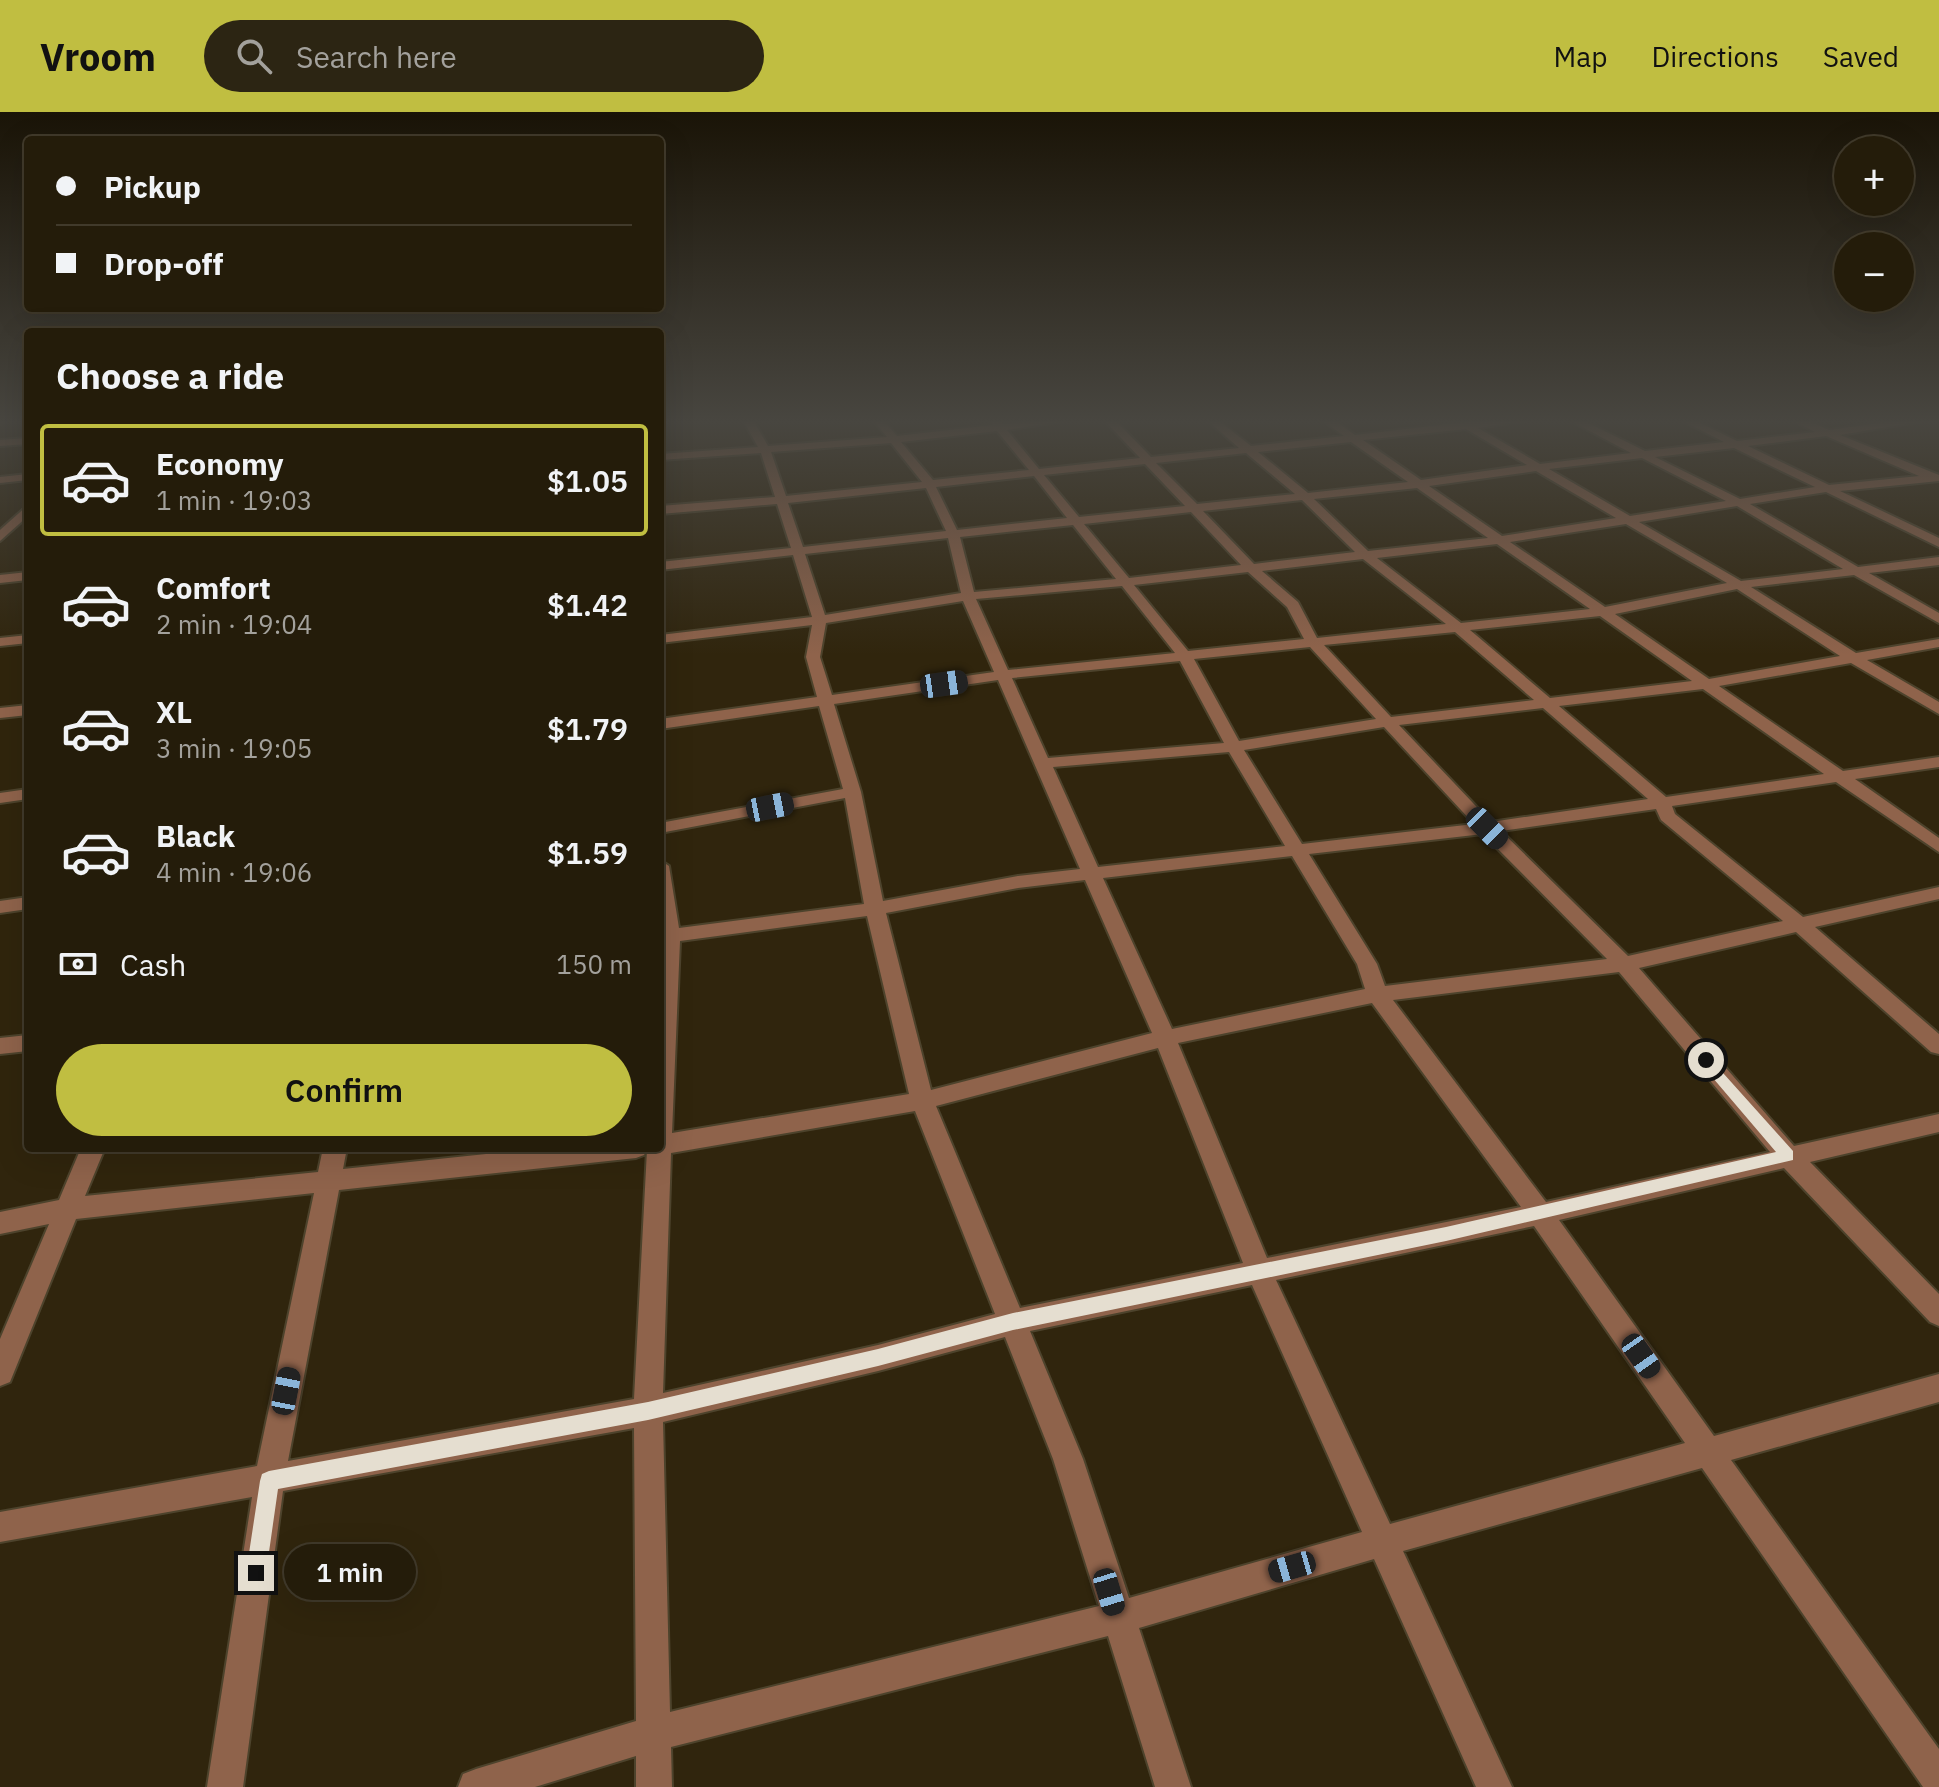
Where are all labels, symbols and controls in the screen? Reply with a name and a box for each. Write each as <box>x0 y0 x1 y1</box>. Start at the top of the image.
search box <box>204 20 764 92</box>
text: Vroom <box>40 32 156 81</box>
icon: search <box>232 34 276 78</box>
text: Search here <box>296 37 457 76</box>
text: Map <box>1553 38 1607 75</box>
text: Directions <box>1651 38 1779 75</box>
text: Saved <box>1823 38 1899 75</box>
map controls <box>1834 136 1914 312</box>
button: + <box>1834 136 1914 216</box>
text: Pickup <box>104 167 201 206</box>
button: − <box>1834 232 1914 312</box>
text: Drop-off <box>104 244 223 283</box>
text: Choose a ride <box>56 352 284 399</box>
icon: car <box>60 444 132 516</box>
text: Economy <box>156 444 284 483</box>
text: $1.05 <box>547 461 628 500</box>
text: 1 min · 19:03 <box>156 483 312 517</box>
icon: car <box>60 568 132 640</box>
text: Comfort <box>156 568 271 607</box>
text: $1.42 <box>547 585 628 624</box>
text: 2 min · 19:04 <box>156 607 312 641</box>
car <box>919 669 969 699</box>
icon: car <box>60 692 132 764</box>
text: XL <box>156 692 192 731</box>
text: $1.79 <box>547 709 628 748</box>
text: 3 min · 19:05 <box>156 731 312 765</box>
car <box>744 791 796 823</box>
car <box>1462 803 1512 853</box>
icon: car <box>60 816 132 888</box>
text: Black <box>156 816 235 855</box>
text: $1.59 <box>547 833 628 872</box>
text: 4 min · 19:06 <box>156 855 312 889</box>
icon: cash <box>56 942 100 986</box>
text: Cash <box>120 945 186 984</box>
text: 150 m <box>556 947 632 981</box>
route start <box>1688 1042 1724 1078</box>
button: Confirm <box>56 1044 632 1136</box>
car <box>1617 1329 1665 1383</box>
car <box>270 1365 302 1417</box>
callout: 1 min <box>284 1545 416 1601</box>
car <box>1266 1549 1318 1585</box>
route end <box>238 1555 274 1591</box>
text: 1 min <box>316 1555 384 1589</box>
car <box>1091 1566 1127 1618</box>

